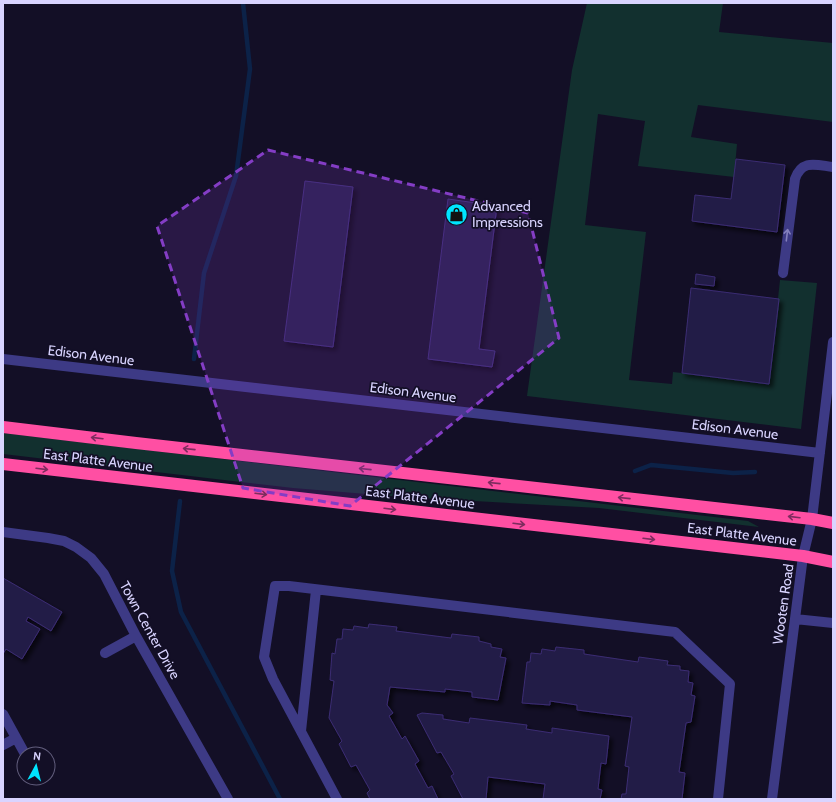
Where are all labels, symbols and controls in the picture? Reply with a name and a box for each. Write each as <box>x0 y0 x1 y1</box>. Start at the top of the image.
place label: Advanced Impressions <box>472 197 543 231</box>
shop icon: Advanced Impressions <box>444 201 470 227</box>
one-way arrow <box>783 228 791 241</box>
street label: Edison Avenue <box>47 341 135 369</box>
street label: Edison Avenue <box>369 378 457 406</box>
street label: Edison Avenue <box>691 415 779 443</box>
one-way arrow <box>91 434 104 442</box>
street label: East Platte Avenue <box>42 444 154 476</box>
one-way arrow <box>183 445 196 453</box>
one-way arrow <box>35 465 48 473</box>
one-way arrow <box>359 465 372 472</box>
one-way arrow <box>488 479 501 487</box>
street label: East Platte Avenue <box>364 481 476 513</box>
one-way arrow <box>254 490 267 498</box>
one-way arrow <box>618 494 631 501</box>
one-way arrow <box>383 505 396 513</box>
one-way arrow <box>788 513 801 521</box>
street label: East Platte Avenue <box>686 518 798 550</box>
one-way arrow <box>512 520 525 528</box>
one-way arrow <box>642 535 655 542</box>
street label: Wooten Road <box>768 563 798 645</box>
street label: Town Center Drive <box>116 578 184 682</box>
north arrow <box>16 746 56 786</box>
text: N <box>33 749 42 763</box>

